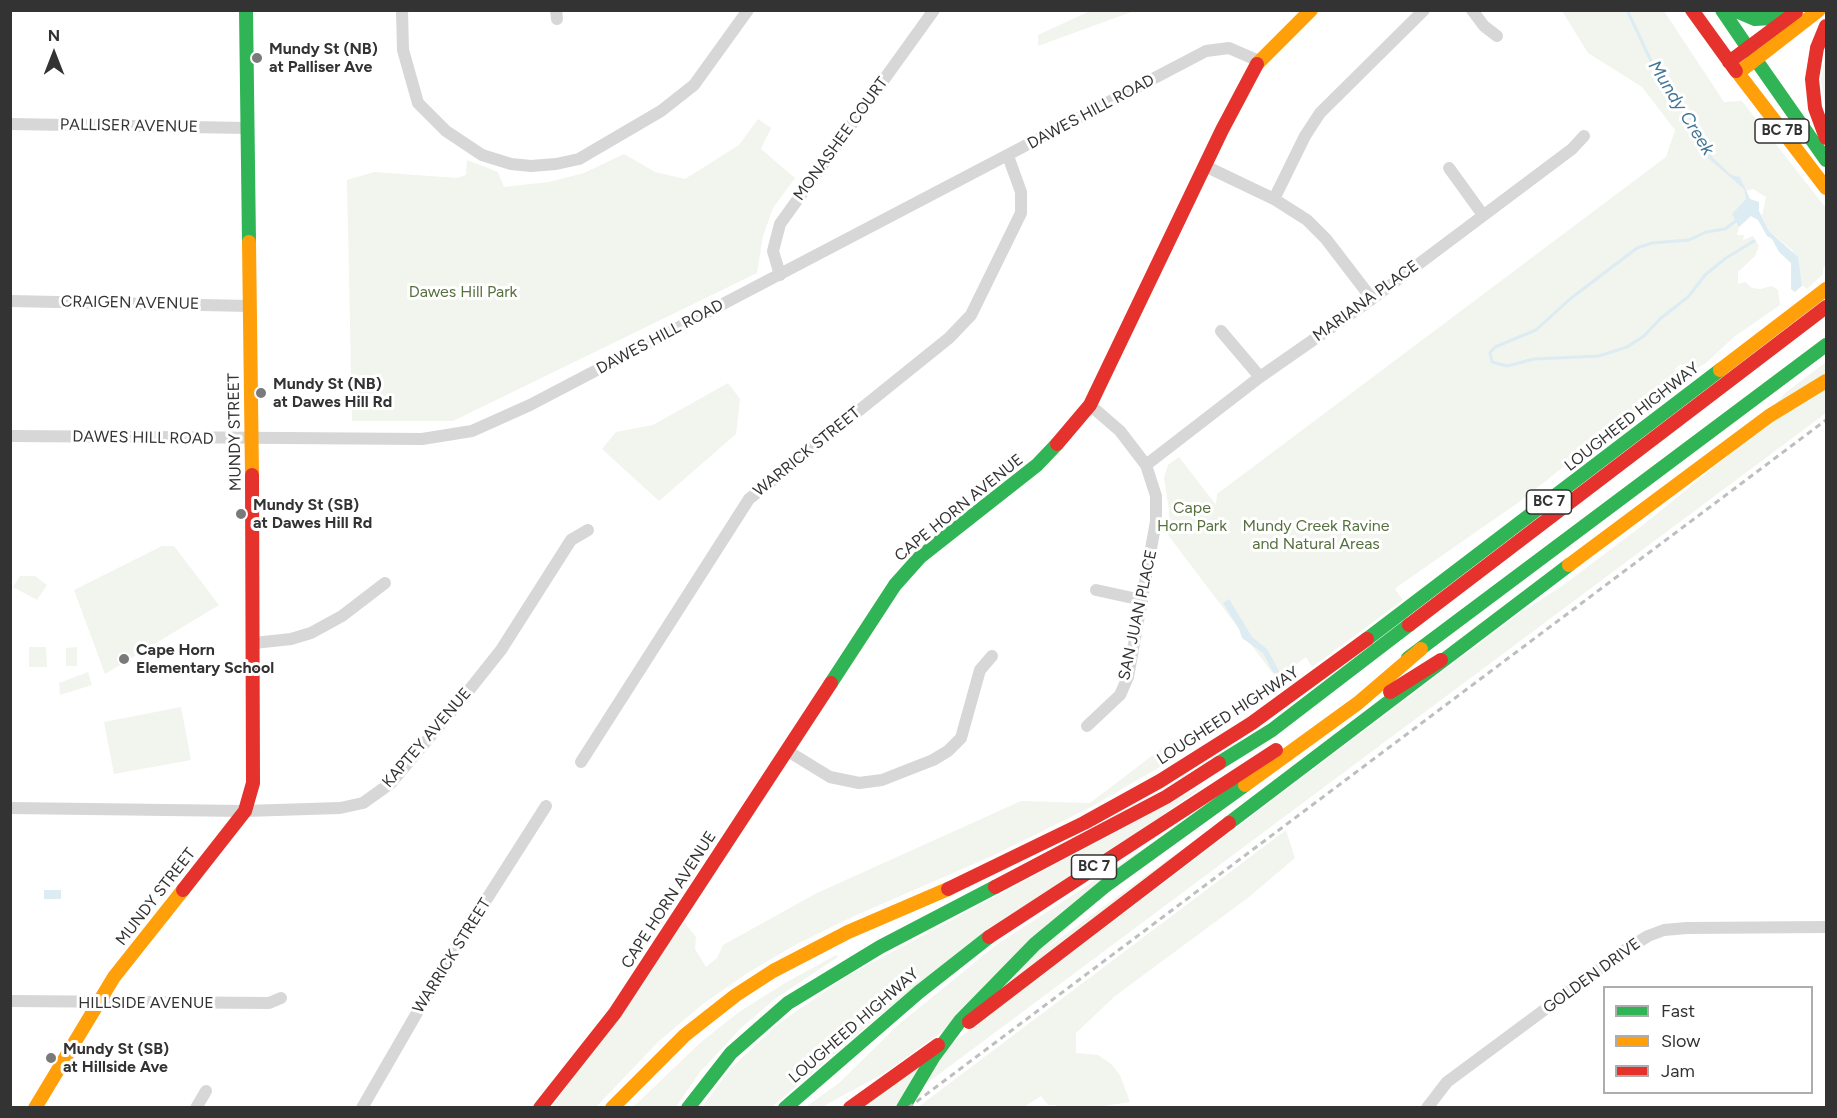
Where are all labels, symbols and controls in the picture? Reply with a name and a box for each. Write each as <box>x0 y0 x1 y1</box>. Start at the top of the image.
north arrow <box>24 24 84 84</box>
text: N <box>48 26 60 45</box>
place label: Mundy St (NB) at Palliser Ave <box>269 39 378 77</box>
marker: Mundy St (NB) at Palliser Ave <box>250 51 264 65</box>
water label: Mundy Creek <box>1643 57 1719 159</box>
street label: DAWES HILL ROAD <box>1024 70 1158 154</box>
street label: MONASHEE COURT <box>790 74 892 204</box>
street label: PALLISER AVENUE <box>60 115 198 137</box>
road number: BC 7B <box>1755 119 1809 143</box>
street label: MARIANA PLACE <box>1309 256 1423 346</box>
park label: Dawes Hill Park <box>409 282 517 302</box>
street label: CRAIGEN AVENUE <box>61 292 199 314</box>
street label: DAWES HILL ROAD <box>593 295 727 379</box>
street label: LOUGHEED HIGHWAY <box>1561 358 1703 476</box>
street label: MUNDY STREET <box>224 373 246 491</box>
place label: Mundy St (NB) at Dawes Hill Rd <box>273 374 392 412</box>
marker: Mundy St (NB) at Dawes Hill Rd <box>254 386 268 400</box>
street label: WARRICK STREET <box>750 403 864 501</box>
street label: DAWES HILL ROAD <box>72 427 214 449</box>
street label: CAPE HORN AVENUE <box>891 450 1027 566</box>
road number: BC 7 <box>1526 490 1572 514</box>
place label: Mundy St (SB) at Dawes Hill Rd <box>253 495 372 533</box>
park label: Cape Horn Park <box>1157 498 1227 536</box>
marker: Mundy St (SB) at Dawes Hill Rd <box>234 507 248 521</box>
park label: Mundy Creek Ravine and Natural Areas <box>1242 516 1390 554</box>
street label: SAN JUAN PLACE <box>1115 548 1161 682</box>
place label: Cape Horn Elementary School <box>136 640 274 678</box>
marker: Cape Horn Elementary School <box>117 652 131 666</box>
street label: LOUGHEED HIGHWAY <box>1153 663 1303 769</box>
street label: KAPTEY AVENUE <box>379 684 475 792</box>
street label: CAPE HORN AVENUE <box>617 828 721 972</box>
street label: MUNDY STREET <box>112 845 200 949</box>
road number: BC 7 <box>1072 855 1116 879</box>
street label: WARRICK STREET <box>409 895 495 1017</box>
street label: GOLDEN DRIVE <box>1540 934 1644 1018</box>
street label: LOUGHEED HIGHWAY <box>785 964 923 1088</box>
legend <box>1603 986 1813 1094</box>
street label: HILLSIDE AVENUE <box>78 993 214 1013</box>
text: Fast <box>1661 1000 1695 1022</box>
text: Slow <box>1661 1030 1700 1052</box>
place label: Mundy St (SB) at Hillside Ave <box>63 1039 169 1077</box>
marker: Mundy St (SB) at Hillside Ave <box>44 1051 58 1065</box>
text: Jam <box>1661 1060 1695 1082</box>

